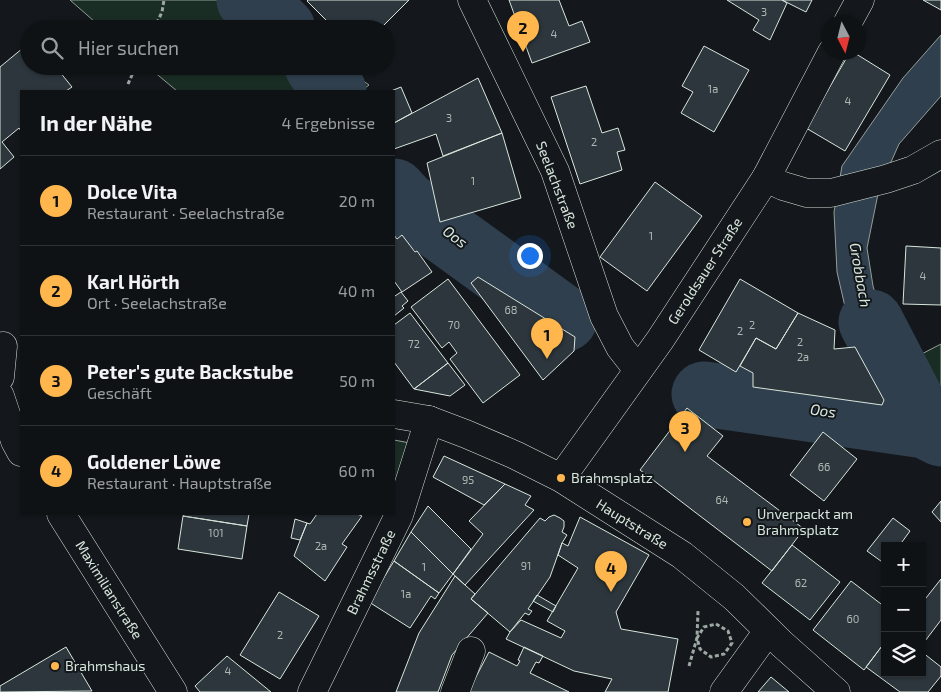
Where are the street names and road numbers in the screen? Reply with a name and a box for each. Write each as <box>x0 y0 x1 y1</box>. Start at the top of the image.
street label: Seelachstraße <box>533 139 582 231</box>
street label: Geroldsauer Straße <box>664 214 745 327</box>
street label: Hauptstraße <box>593 495 671 552</box>
street label: Brahmsstraße <box>343 527 398 617</box>
street label: Maximilianstraße <box>72 537 147 642</box>

